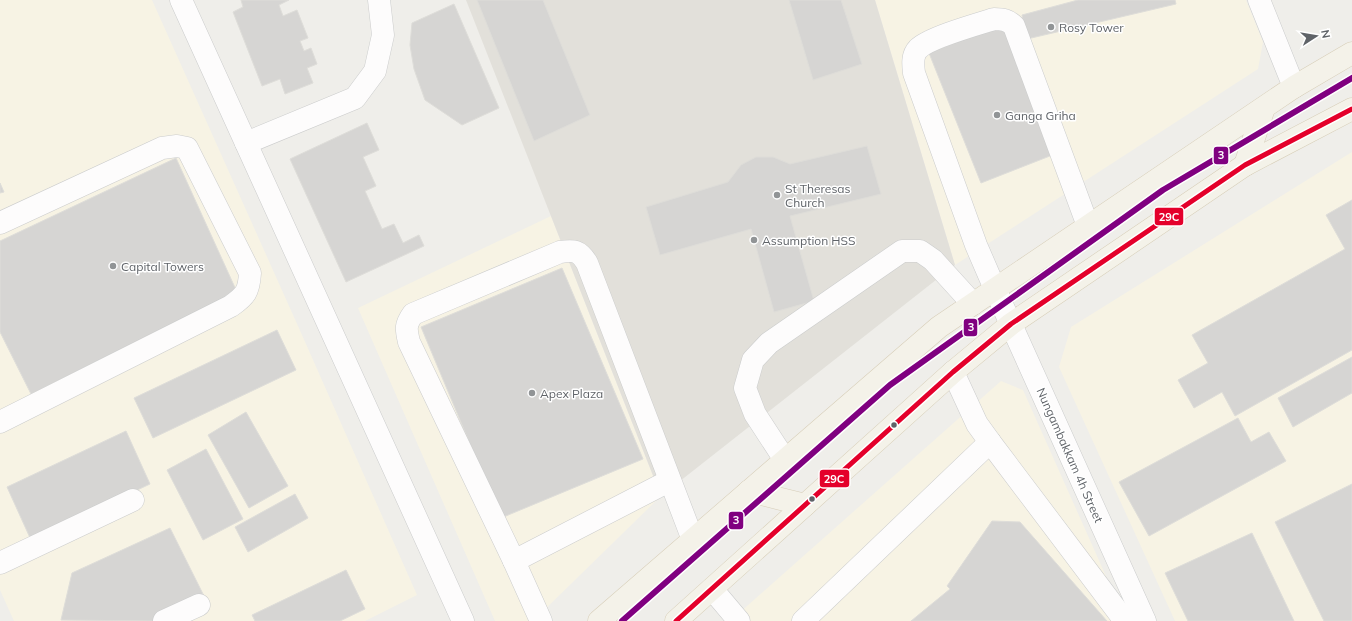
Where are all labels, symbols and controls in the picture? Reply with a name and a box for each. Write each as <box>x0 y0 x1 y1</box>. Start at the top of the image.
north arrow <box>1296 16 1336 56</box>
place label: Rosy Tower <box>1059 20 1124 35</box>
marker: Rosy Tower <box>1046 22 1056 32</box>
text: N <box>1318 28 1333 39</box>
place label: Ganga Griha <box>1005 108 1076 123</box>
marker: Ganga Griha <box>992 110 1002 120</box>
line badge: 3 <box>1213 146 1229 165</box>
text: 3 <box>1218 148 1225 162</box>
place label: St Theresas Church <box>785 181 851 210</box>
marker: St Theresas Church <box>772 190 782 200</box>
line badge: 29C <box>1154 207 1184 226</box>
text: 29C <box>1159 210 1180 224</box>
place label: Assumption HSS <box>762 233 855 248</box>
marker: Assumption HSS <box>749 235 759 245</box>
place label: Capital Towers <box>121 259 204 274</box>
marker: Capital Towers <box>108 261 118 271</box>
line badge: 3 <box>963 318 978 337</box>
text: 3 <box>968 320 975 334</box>
street label: Nungambakkam 4h Street <box>1033 385 1107 525</box>
place label: Apex Plaza <box>540 386 603 401</box>
marker: Apex Plaza <box>527 388 537 398</box>
unlabelled marker <box>889 420 899 430</box>
line badge: 29C <box>819 469 850 488</box>
text: 29C <box>824 472 845 486</box>
unlabelled marker <box>807 494 817 504</box>
line badge: 3 <box>728 511 744 530</box>
text: 3 <box>733 513 740 527</box>

